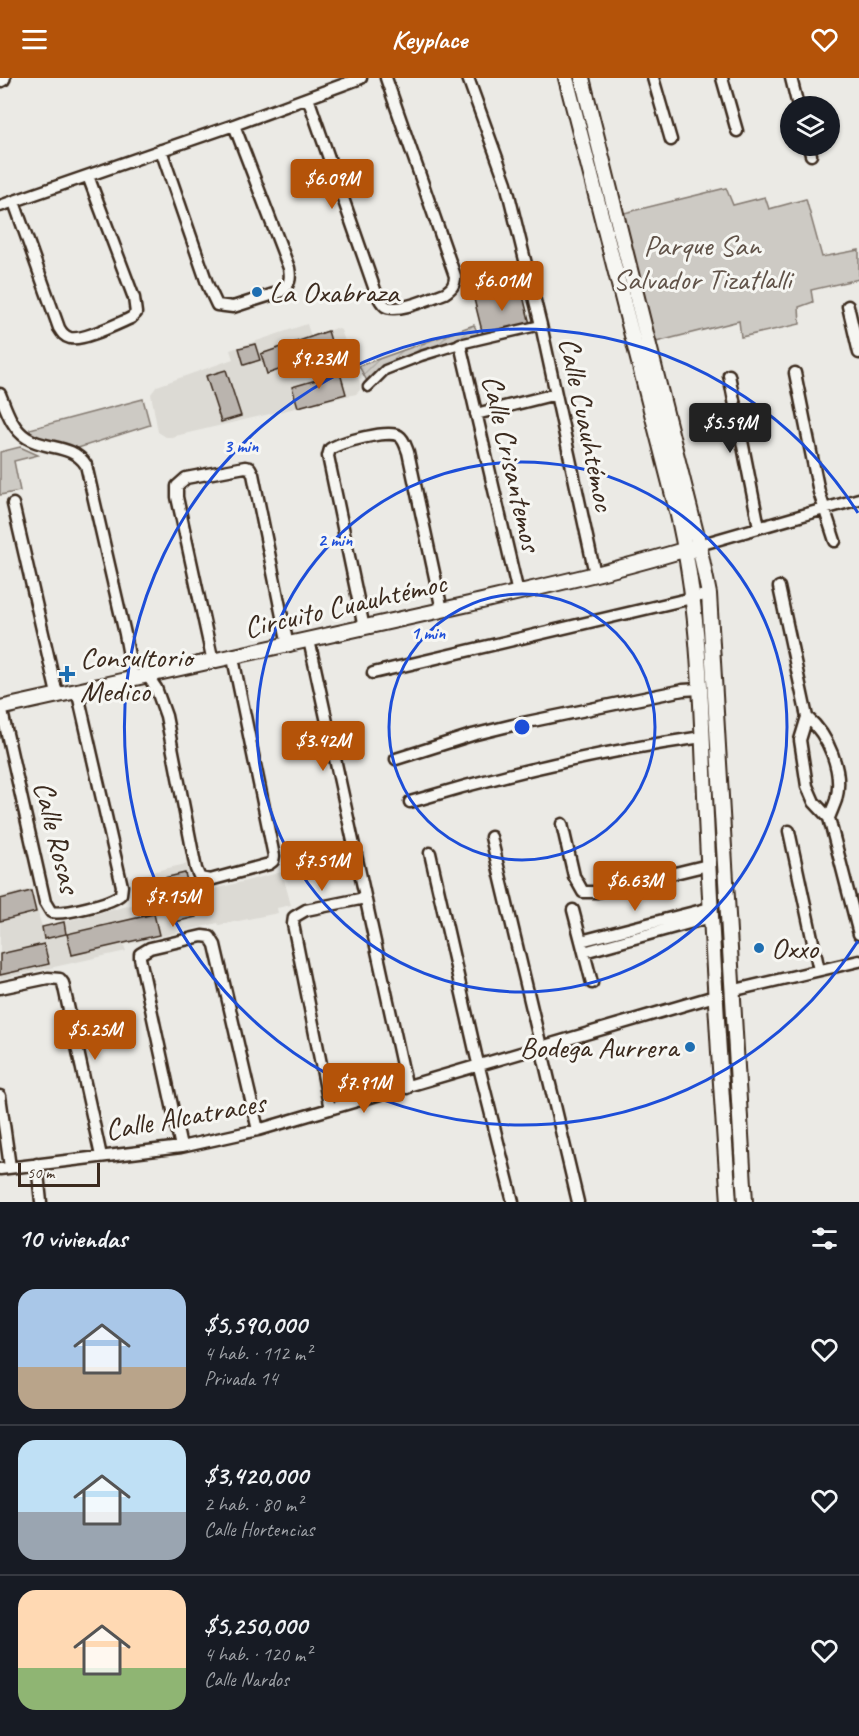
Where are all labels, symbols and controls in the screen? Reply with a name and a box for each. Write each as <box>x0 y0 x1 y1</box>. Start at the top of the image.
text: Keyplace <box>392 22 467 56</box>
icon: menu <box>18 23 51 56</box>
icon: heart <box>808 23 841 56</box>
map controls <box>780 96 840 156</box>
button: layers <box>780 96 840 156</box>
pin: $6.09M <box>283 159 381 210</box>
text: $6.09M <box>305 166 359 191</box>
park label: Parque San Salvador Tizatlalli <box>613 226 795 298</box>
pin: $6.01M <box>453 261 551 312</box>
text: $6.01M <box>475 268 529 293</box>
place label: La Oxabraza <box>269 273 401 311</box>
marker: La Oxabraza <box>250 285 264 299</box>
street label: Calle Cuauhtémoc <box>550 334 624 516</box>
pin: $9.23M <box>270 339 368 390</box>
text: $9.23M <box>292 346 346 371</box>
street label: Calle Crisantemos <box>473 371 551 557</box>
pin: $5.59M <box>681 403 779 454</box>
text: $5.59M <box>703 410 757 435</box>
text: 3 min <box>224 435 259 457</box>
text: 2 min <box>318 529 353 551</box>
street label: Circuito Cuauhtémoc <box>240 563 451 647</box>
text: 1 min <box>411 622 446 644</box>
place label: Consultorio Medico <box>80 638 196 710</box>
marker: Consultorio Medico <box>58 665 76 683</box>
centre of rings <box>512 717 532 737</box>
pin: $3.42M <box>274 721 372 772</box>
text: $3.42M <box>296 728 350 753</box>
street label: Calle Rosas <box>25 777 90 899</box>
pin: $7.51M <box>273 841 371 892</box>
text: $7.51M <box>295 848 349 873</box>
pin: $6.63M <box>586 861 684 912</box>
text: $6.63M <box>607 868 663 893</box>
pin: $7.15M <box>124 877 222 928</box>
text: $7.15M <box>146 884 200 909</box>
place label: Oxxo <box>771 929 819 967</box>
marker: Oxxo <box>752 941 766 955</box>
pin: $5.25M <box>46 1010 144 1061</box>
text: $5.25M <box>68 1017 122 1042</box>
place label: Bodega Aurrera <box>520 1028 681 1066</box>
marker: Bodega Aurrera <box>683 1040 697 1054</box>
pin: $7.91M <box>315 1063 413 1114</box>
text: $7.91M <box>337 1070 391 1095</box>
street label: Calle Alcatraces <box>102 1083 271 1149</box>
scale bar <box>18 1160 100 1188</box>
text: 50 m <box>27 1163 54 1183</box>
text: 10 viviendas <box>18 1222 127 1255</box>
icon: filters <box>808 1222 841 1255</box>
text: $5,590,000 <box>204 1308 307 1341</box>
icon: home <box>66 1313 138 1385</box>
icon: heart <box>808 1333 841 1366</box>
text: 4 hab. · 112 m² <box>204 1341 311 1366</box>
text: Privada 14 <box>204 1366 278 1391</box>
text: $3,420,000 <box>204 1459 308 1492</box>
icon: home <box>66 1464 138 1536</box>
icon: heart <box>808 1484 841 1517</box>
text: 2 hab. · 80 m² <box>204 1492 302 1517</box>
text: Calle Hortencias <box>204 1517 314 1542</box>
text: $5,250,000 <box>204 1609 307 1642</box>
icon: home <box>66 1614 138 1686</box>
icon: heart <box>808 1634 841 1667</box>
text: 4 hab. · 120 m² <box>204 1642 311 1667</box>
text: Calle Nardos <box>204 1667 289 1692</box>

